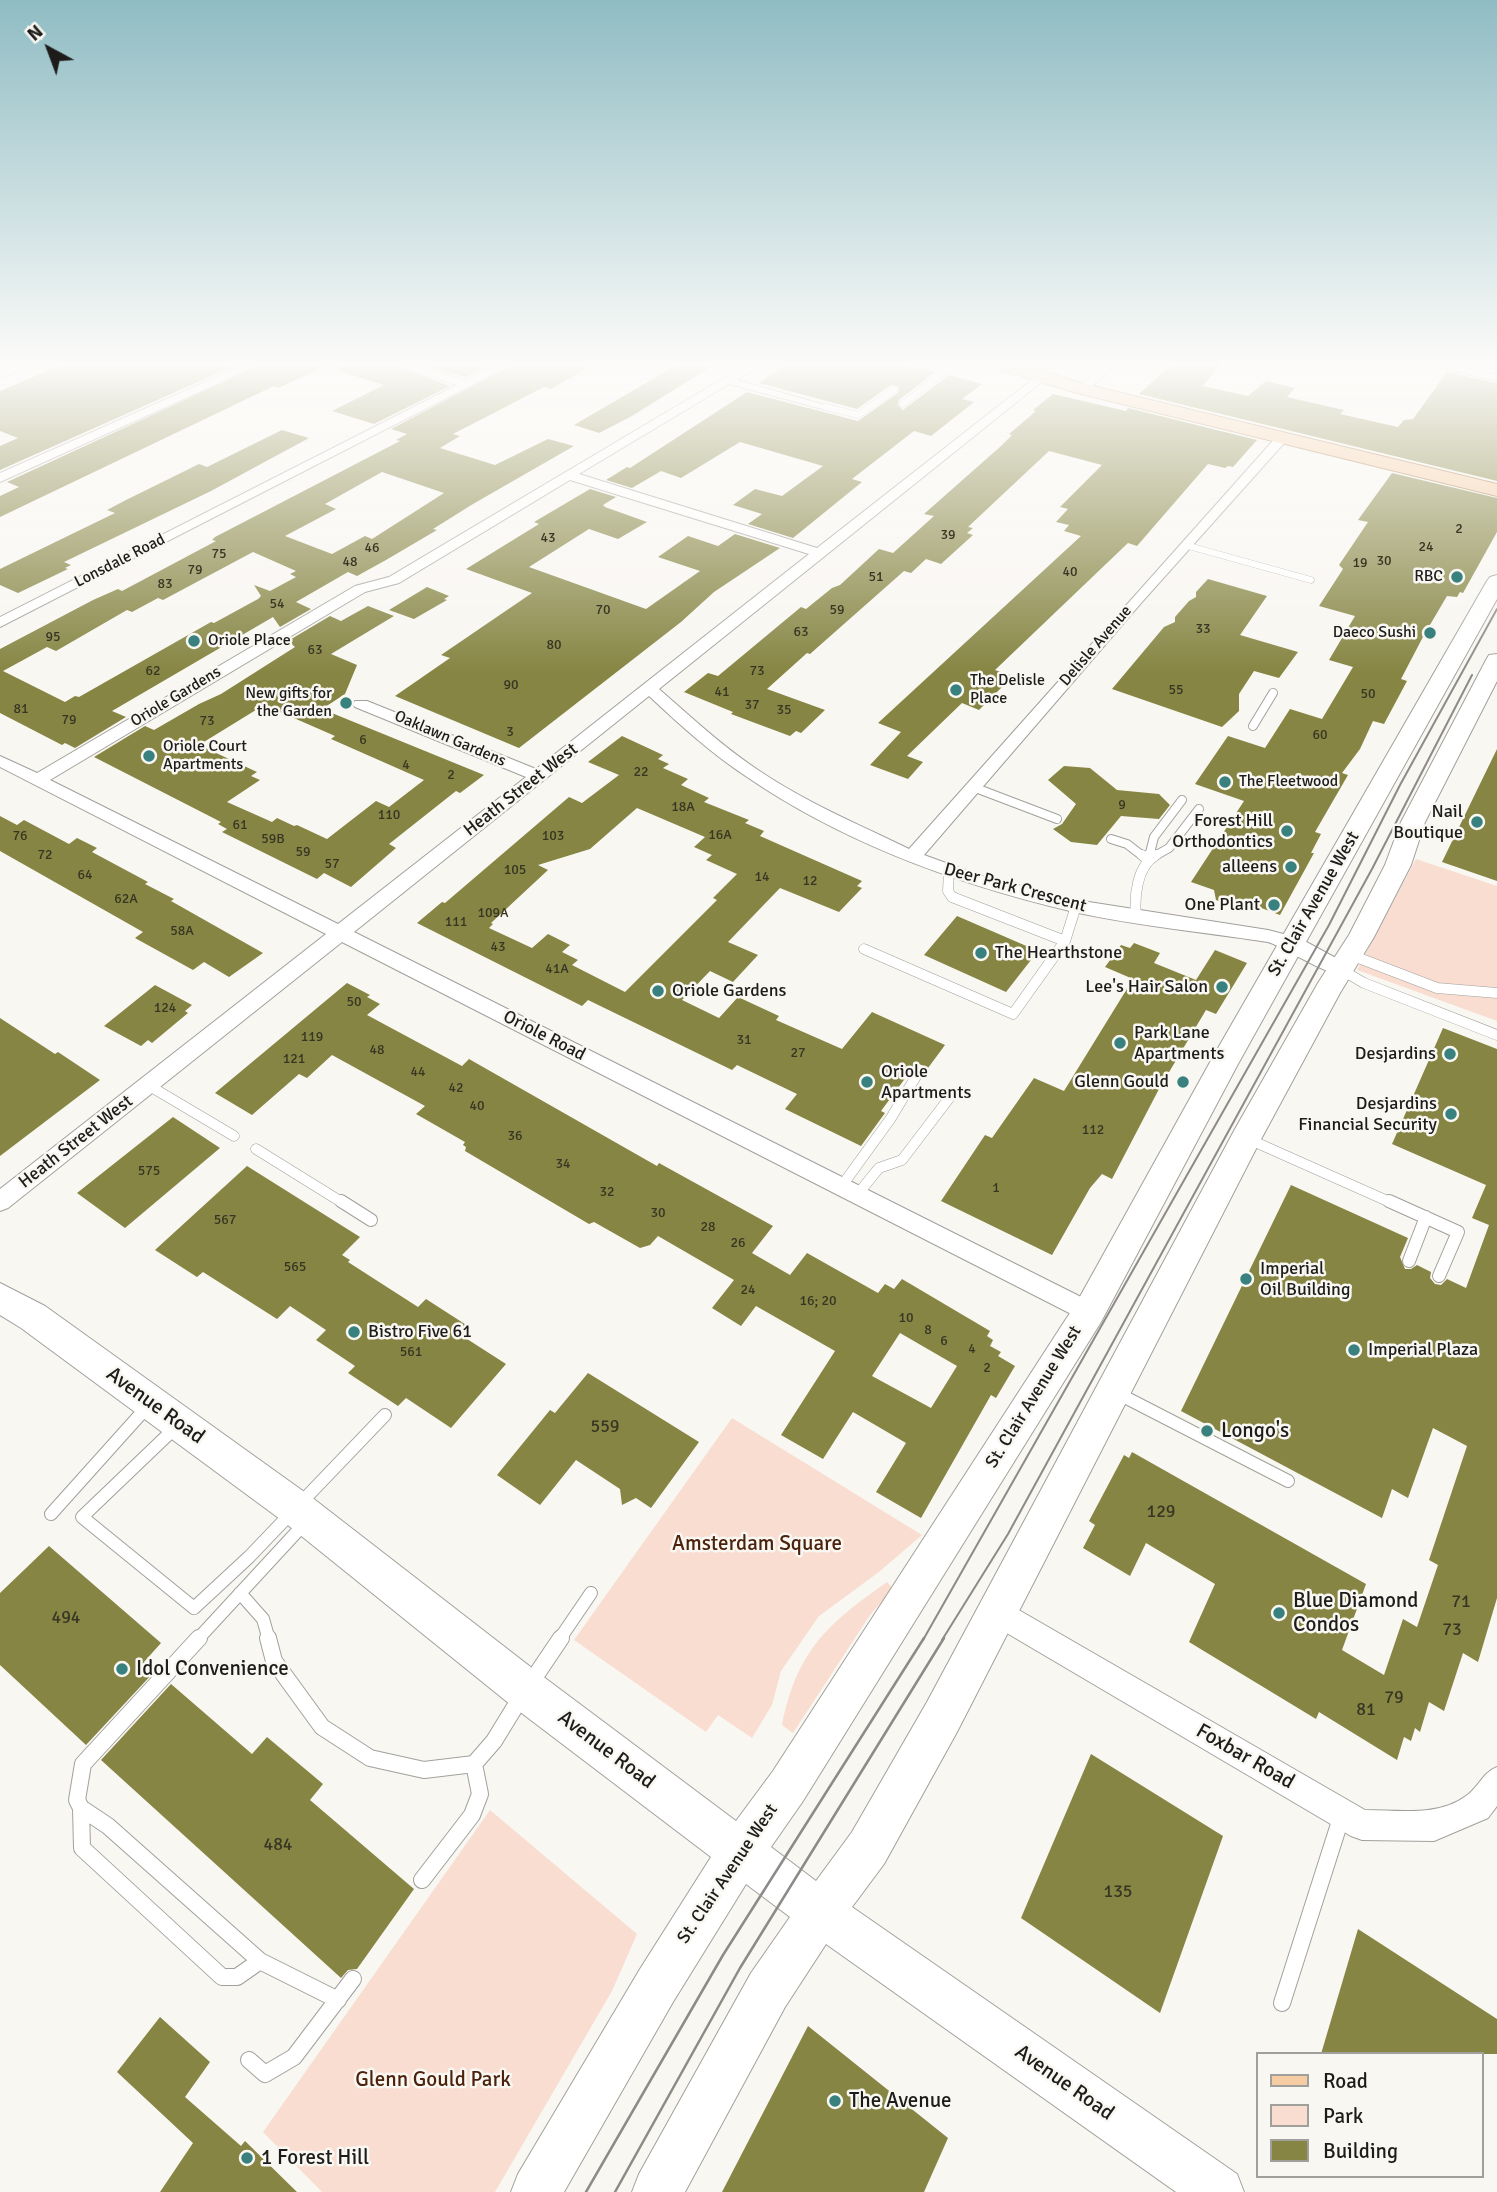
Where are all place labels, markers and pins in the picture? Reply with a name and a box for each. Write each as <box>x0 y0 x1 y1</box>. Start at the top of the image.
place label: RBC <box>1414 567 1443 587</box>
marker: RBC <box>1449 569 1465 585</box>
place label: Daeco Sushi <box>1333 623 1416 643</box>
marker: Daeco Sushi <box>1422 625 1438 641</box>
place label: Oriole Place <box>208 631 291 651</box>
marker: Oriole Place <box>186 633 202 649</box>
place label: The Delisle Place <box>970 671 1045 709</box>
marker: The Delisle Place <box>948 682 964 698</box>
place label: New gifts for the Garden <box>245 684 332 722</box>
marker: New gifts for the Garden <box>338 695 354 711</box>
place label: Oriole Court Apartments <box>163 737 247 775</box>
marker: Oriole Court Apartments <box>141 748 157 764</box>
place label: The Fleetwood <box>1239 772 1338 792</box>
marker: The Fleetwood <box>1217 774 1233 790</box>
place label: Nail Boutique <box>1393 801 1463 844</box>
place label: Forest Hill Orthodontics <box>1172 810 1273 852</box>
marker: Nail Boutique <box>1469 814 1485 830</box>
marker: Forest Hill Orthodontics <box>1279 823 1295 839</box>
place label: alleens <box>1222 856 1277 878</box>
marker: alleens <box>1283 859 1299 875</box>
place label: One Plant <box>1185 894 1260 916</box>
marker: One Plant <box>1266 897 1282 913</box>
place label: The Hearthstone <box>995 942 1122 964</box>
marker: The Hearthstone <box>973 945 989 961</box>
place label: Lee's Hair Salon <box>1085 976 1208 998</box>
marker: Lee's Hair Salon <box>1214 979 1230 995</box>
place label: Oriole Gardens <box>672 980 786 1002</box>
marker: Oriole Gardens <box>650 983 666 999</box>
place label: Park Lane Apartments <box>1134 1022 1224 1064</box>
marker: Park Lane Apartments <box>1112 1035 1128 1051</box>
place label: Desjardins <box>1355 1043 1436 1065</box>
marker: Desjardins <box>1442 1046 1458 1062</box>
place label: Oriole Apartments <box>881 1061 971 1104</box>
place label: Glenn Gould <box>1074 1071 1169 1093</box>
marker: Oriole Apartments <box>859 1074 875 1090</box>
marker: Glenn Gould <box>1175 1074 1191 1090</box>
place label: Desjardins Financial Security <box>1298 1093 1437 1136</box>
marker: Desjardins Financial Security <box>1443 1106 1459 1122</box>
place label: Imperial Oil Building <box>1260 1258 1350 1300</box>
marker: Imperial Oil Building <box>1238 1271 1254 1287</box>
place label: Bistro Five 61 <box>368 1321 472 1343</box>
marker: Bistro Five 61 <box>346 1324 362 1340</box>
place label: Imperial Plaza <box>1368 1339 1478 1361</box>
marker: Imperial Plaza <box>1346 1342 1362 1358</box>
place label: Longo's <box>1221 1418 1289 1444</box>
marker: Longo's <box>1199 1423 1215 1439</box>
place label: Blue Diamond Condos <box>1293 1588 1418 1638</box>
marker: Blue Diamond Condos <box>1271 1605 1287 1621</box>
place label: Idol Convenience <box>136 1656 289 1682</box>
marker: Idol Convenience <box>114 1661 130 1677</box>
place label: The Avenue <box>849 2088 952 2114</box>
marker: The Avenue <box>827 2093 843 2109</box>
place label: 1 Forest Hill <box>261 2145 369 2171</box>
marker: 1 Forest Hill <box>239 2150 255 2166</box>

